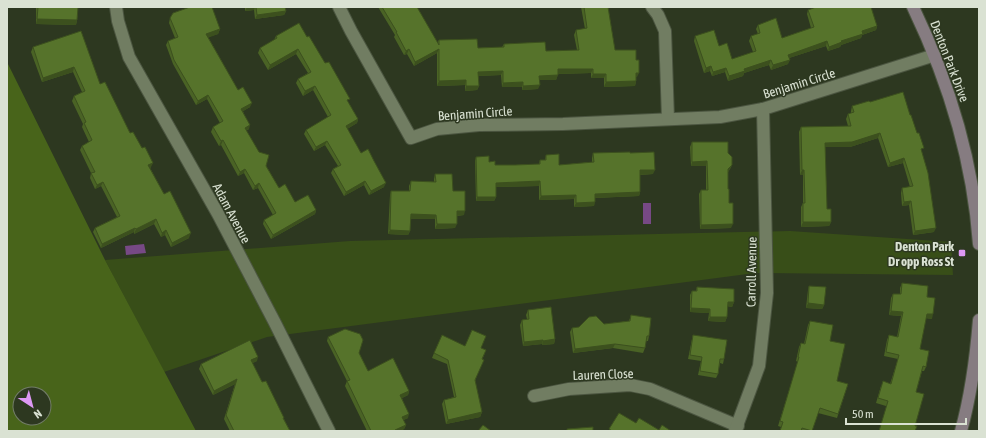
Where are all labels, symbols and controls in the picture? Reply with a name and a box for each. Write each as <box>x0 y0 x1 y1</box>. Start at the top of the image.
street label: Denton Park Drive <box>927 18 972 104</box>
street label: Benjamin Circle <box>761 65 837 102</box>
street label: Benjamin Circle <box>437 103 513 124</box>
street label: Adam Avenue <box>210 181 254 246</box>
street label: Carroll Avenue <box>743 237 760 307</box>
place label: Denton Park Dr opp Ross St <box>888 239 954 269</box>
marker: Denton Park Dr opp Ross St <box>957 248 967 258</box>
street label: Lauren Close <box>572 366 634 383</box>
north arrow <box>12 386 52 426</box>
scale bar <box>846 400 966 426</box>
text: N <box>32 407 44 421</box>
text: 50 m <box>852 407 874 421</box>

